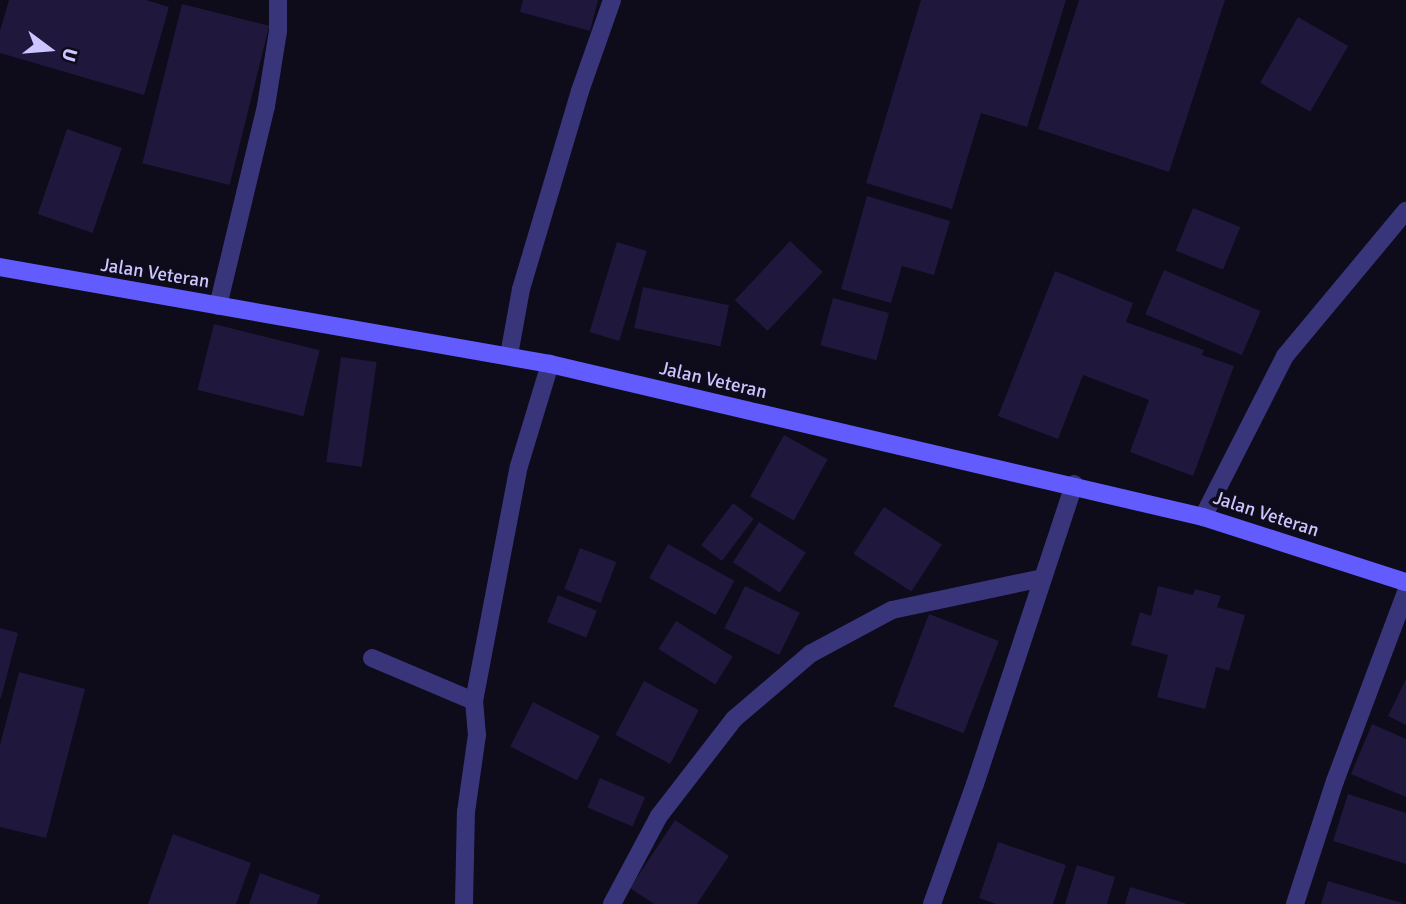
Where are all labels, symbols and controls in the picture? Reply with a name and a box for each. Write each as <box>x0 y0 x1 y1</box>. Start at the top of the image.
north arrow <box>14 14 84 84</box>
text: U <box>56 45 82 64</box>
street label: Jalan Veteran <box>99 254 211 294</box>
street label: Jalan Veteran <box>657 358 769 404</box>
street label: Jalan Veteran <box>1210 487 1322 543</box>

